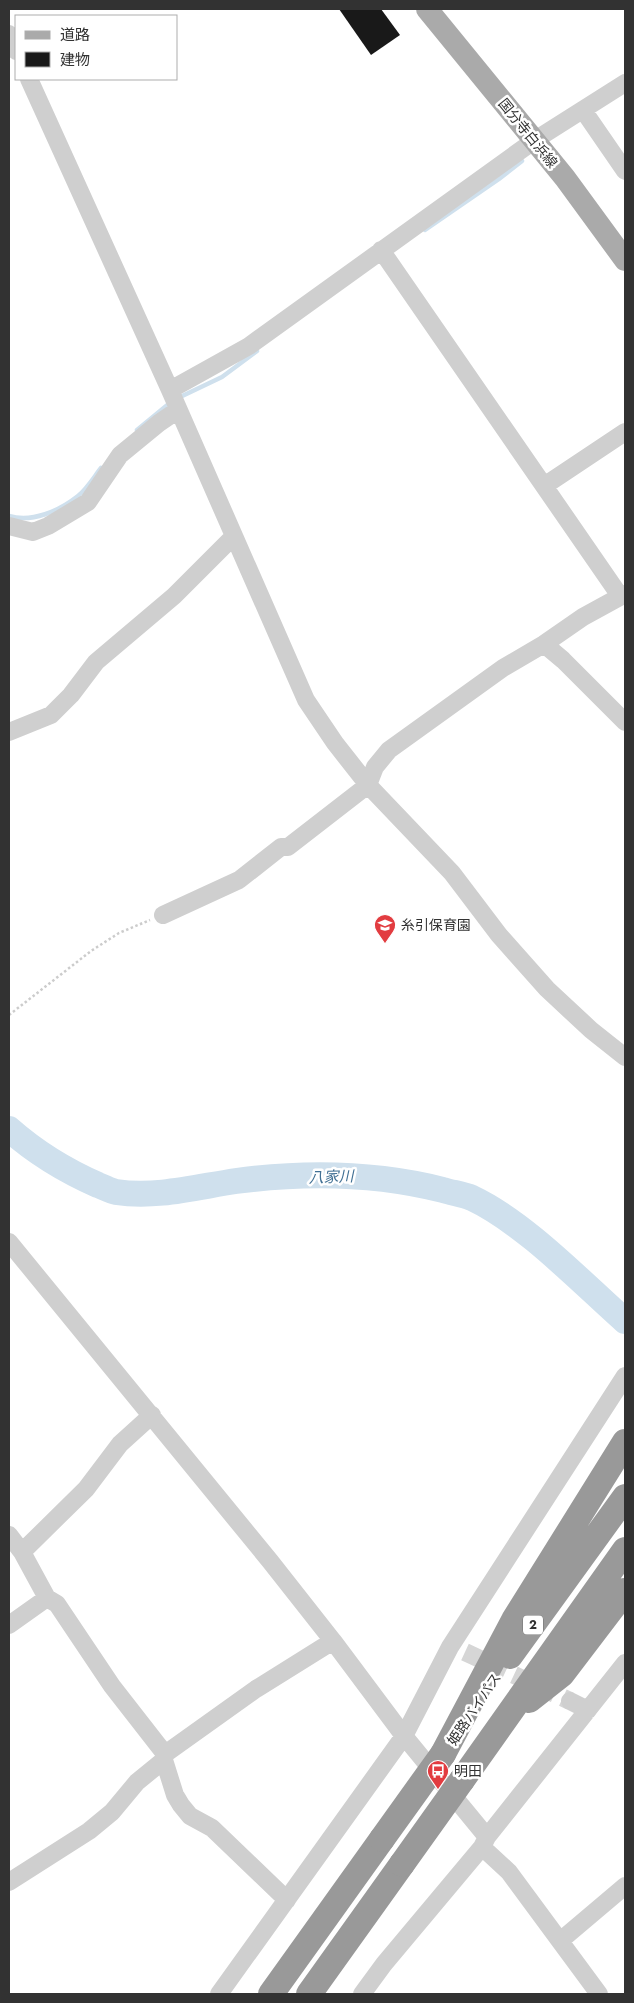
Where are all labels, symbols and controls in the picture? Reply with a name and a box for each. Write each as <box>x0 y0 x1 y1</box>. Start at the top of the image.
legend <box>15 15 178 80</box>
text: 道路 <box>60 24 90 46</box>
text: 建物 <box>60 49 90 71</box>
street label: 国分寺白浜線 <box>494 94 562 172</box>
school or university icon: 糸引保育園 <box>373 913 397 944</box>
place label: 糸引保育園 <box>401 915 471 935</box>
water label: 八家川 <box>308 1165 356 1189</box>
road number: 2 <box>523 1616 543 1634</box>
street label: 姫路バイパス <box>442 1669 506 1749</box>
bus stop icon: 明田 <box>426 1759 450 1790</box>
place label: 明田 <box>454 1761 482 1781</box>

